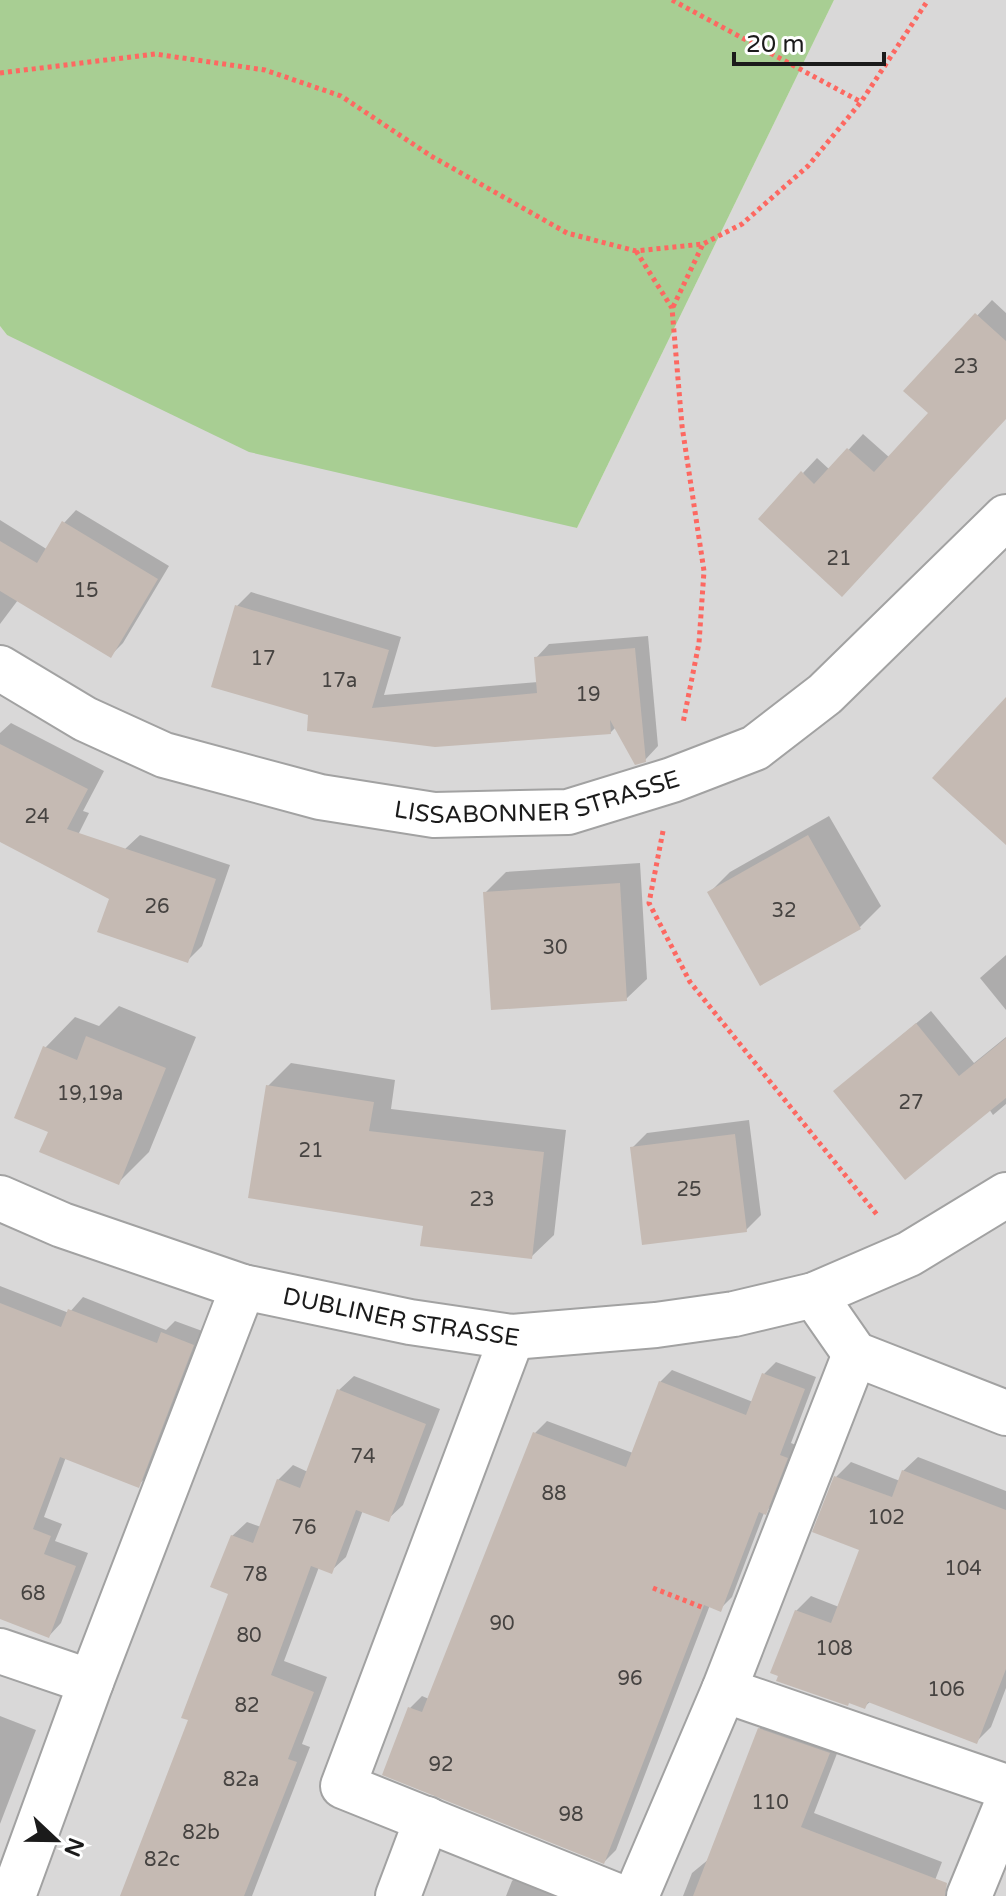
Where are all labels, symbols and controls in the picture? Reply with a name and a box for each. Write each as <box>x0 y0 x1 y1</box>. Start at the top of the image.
scale bar <box>734 16 884 66</box>
text: 20 m <box>746 30 804 59</box>
house number: 23 <box>953 355 979 379</box>
house number: 21 <box>826 547 852 571</box>
house number: 15 <box>73 579 99 603</box>
house number: 17 <box>250 647 276 671</box>
house number: 17a <box>321 669 357 693</box>
house number: 19 <box>575 683 601 707</box>
street label: LISSABONNER STRASSE <box>392 764 683 830</box>
house number: 24 <box>24 805 50 829</box>
house number: 26 <box>144 895 170 919</box>
house number: 32 <box>771 899 797 923</box>
house number: 30 <box>542 936 568 960</box>
house number: 19,19a <box>57 1082 123 1106</box>
house number: 27 <box>898 1091 924 1115</box>
house number: 21 <box>298 1139 324 1163</box>
house number: 25 <box>676 1178 702 1202</box>
house number: 23 <box>469 1188 495 1212</box>
street label: DUBLINER STRASSE <box>280 1282 521 1353</box>
house number: 74 <box>350 1445 376 1469</box>
house number: 88 <box>541 1482 567 1506</box>
house number: 102 <box>867 1506 905 1530</box>
house number: 76 <box>291 1516 317 1540</box>
house number: 104 <box>944 1557 982 1581</box>
house number: 78 <box>242 1563 268 1587</box>
house number: 68 <box>20 1582 46 1606</box>
house number: 90 <box>489 1612 515 1636</box>
house number: 80 <box>236 1624 262 1648</box>
house number: 108 <box>815 1637 853 1661</box>
house number: 96 <box>617 1667 643 1691</box>
house number: 106 <box>927 1678 965 1702</box>
house number: 82 <box>234 1694 260 1718</box>
house number: 92 <box>428 1753 454 1777</box>
house number: 82a <box>223 1768 259 1792</box>
house number: 110 <box>751 1791 789 1815</box>
north arrow <box>16 1800 96 1880</box>
house number: 98 <box>558 1803 584 1827</box>
house number: 82b <box>182 1821 220 1845</box>
text: N <box>58 1834 89 1860</box>
house number: 82c <box>144 1848 180 1872</box>

